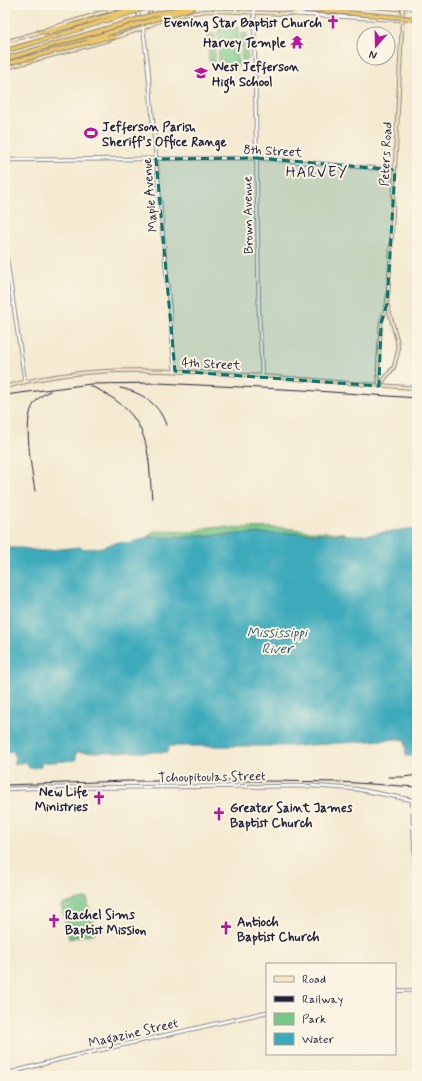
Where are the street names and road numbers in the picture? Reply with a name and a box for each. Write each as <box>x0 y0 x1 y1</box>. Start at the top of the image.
street label: Peters Road <box>376 121 397 187</box>
street label: 8th Street <box>243 141 303 162</box>
street label: Maple Avenue <box>139 157 162 233</box>
street label: Brown Avenue <box>239 176 258 254</box>
street label: 4th Street <box>181 354 241 375</box>
street label: Tchoupitoulas Street <box>158 768 266 787</box>
street label: Magazine Street <box>87 1015 180 1054</box>

